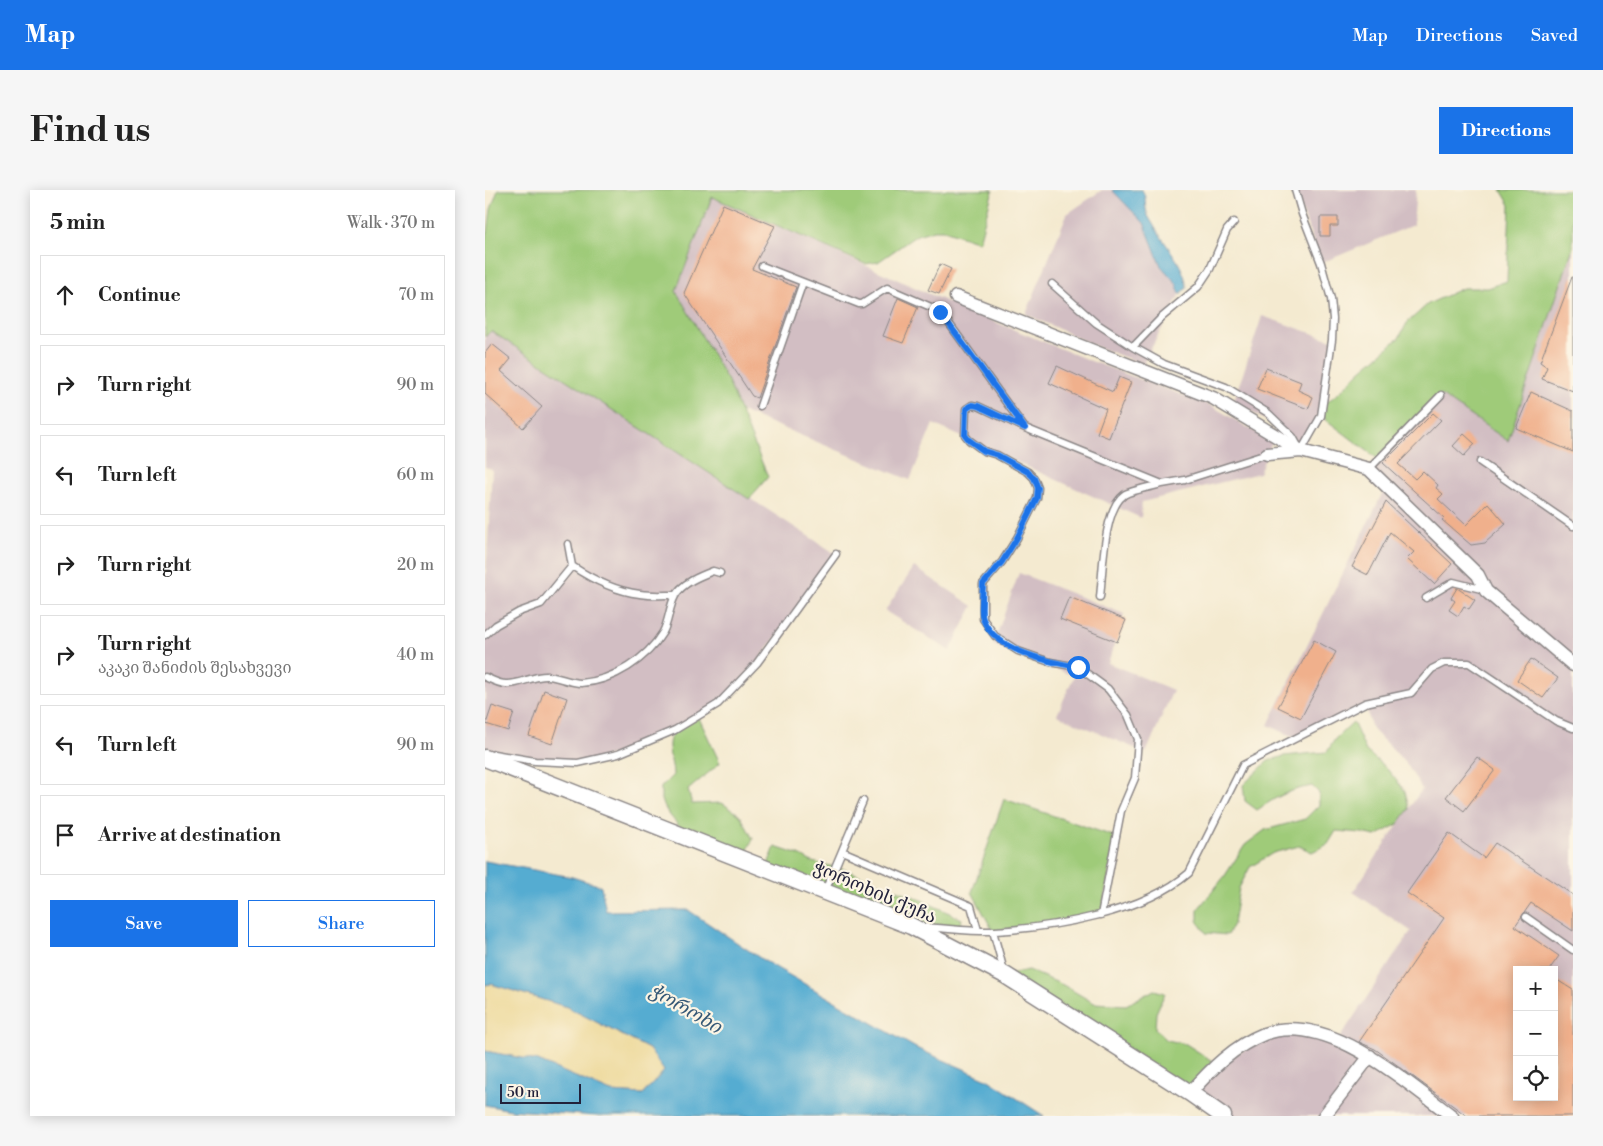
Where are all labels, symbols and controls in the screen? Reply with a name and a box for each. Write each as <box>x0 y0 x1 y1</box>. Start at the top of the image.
text: Map <box>25 20 75 50</box>
text: Map <box>1352 24 1388 47</box>
text: Directions <box>1416 24 1503 47</box>
text: Saved <box>1531 24 1578 47</box>
button: Directions <box>1439 107 1573 154</box>
text: Find us <box>30 109 150 152</box>
text: 5 min <box>50 210 105 236</box>
text: Walk · 370 m <box>347 213 435 233</box>
icon: ahead <box>51 281 79 309</box>
text: Continue <box>98 283 181 307</box>
text: 70 m <box>398 285 434 305</box>
route end <box>929 301 952 324</box>
icon: right <box>51 371 79 399</box>
text: Turn right <box>98 373 191 397</box>
text: 90 m <box>396 375 434 395</box>
icon: left <box>51 461 79 489</box>
text: Turn left <box>98 463 177 487</box>
text: 60 m <box>396 465 434 485</box>
icon: right <box>51 551 79 579</box>
text: Turn right <box>98 553 191 577</box>
text: 20 m <box>397 555 434 575</box>
text: Turn right <box>98 632 191 656</box>
icon: right <box>51 641 79 669</box>
text: 40 m <box>397 645 434 665</box>
route start <box>1067 656 1090 679</box>
text: აკაკი შანიძის შესახვევი <box>98 658 292 678</box>
icon: left <box>51 731 79 759</box>
text: Turn left <box>98 733 177 757</box>
text: 90 m <box>396 735 434 755</box>
icon: arrive <box>51 821 79 849</box>
text: Arrive at destination <box>98 823 281 847</box>
street label: ჭოროხის ქუჩა <box>810 856 940 929</box>
button: Save <box>50 900 238 947</box>
button: Share <box>248 900 435 947</box>
map controls <box>1513 966 1558 1101</box>
button: + <box>1513 966 1558 1011</box>
water label: ჭოროხი <box>645 979 727 1040</box>
button: − <box>1513 1011 1558 1056</box>
button: locate <box>1513 1056 1558 1101</box>
scale bar <box>500 1081 581 1104</box>
text: 50 m <box>507 1084 539 1102</box>

